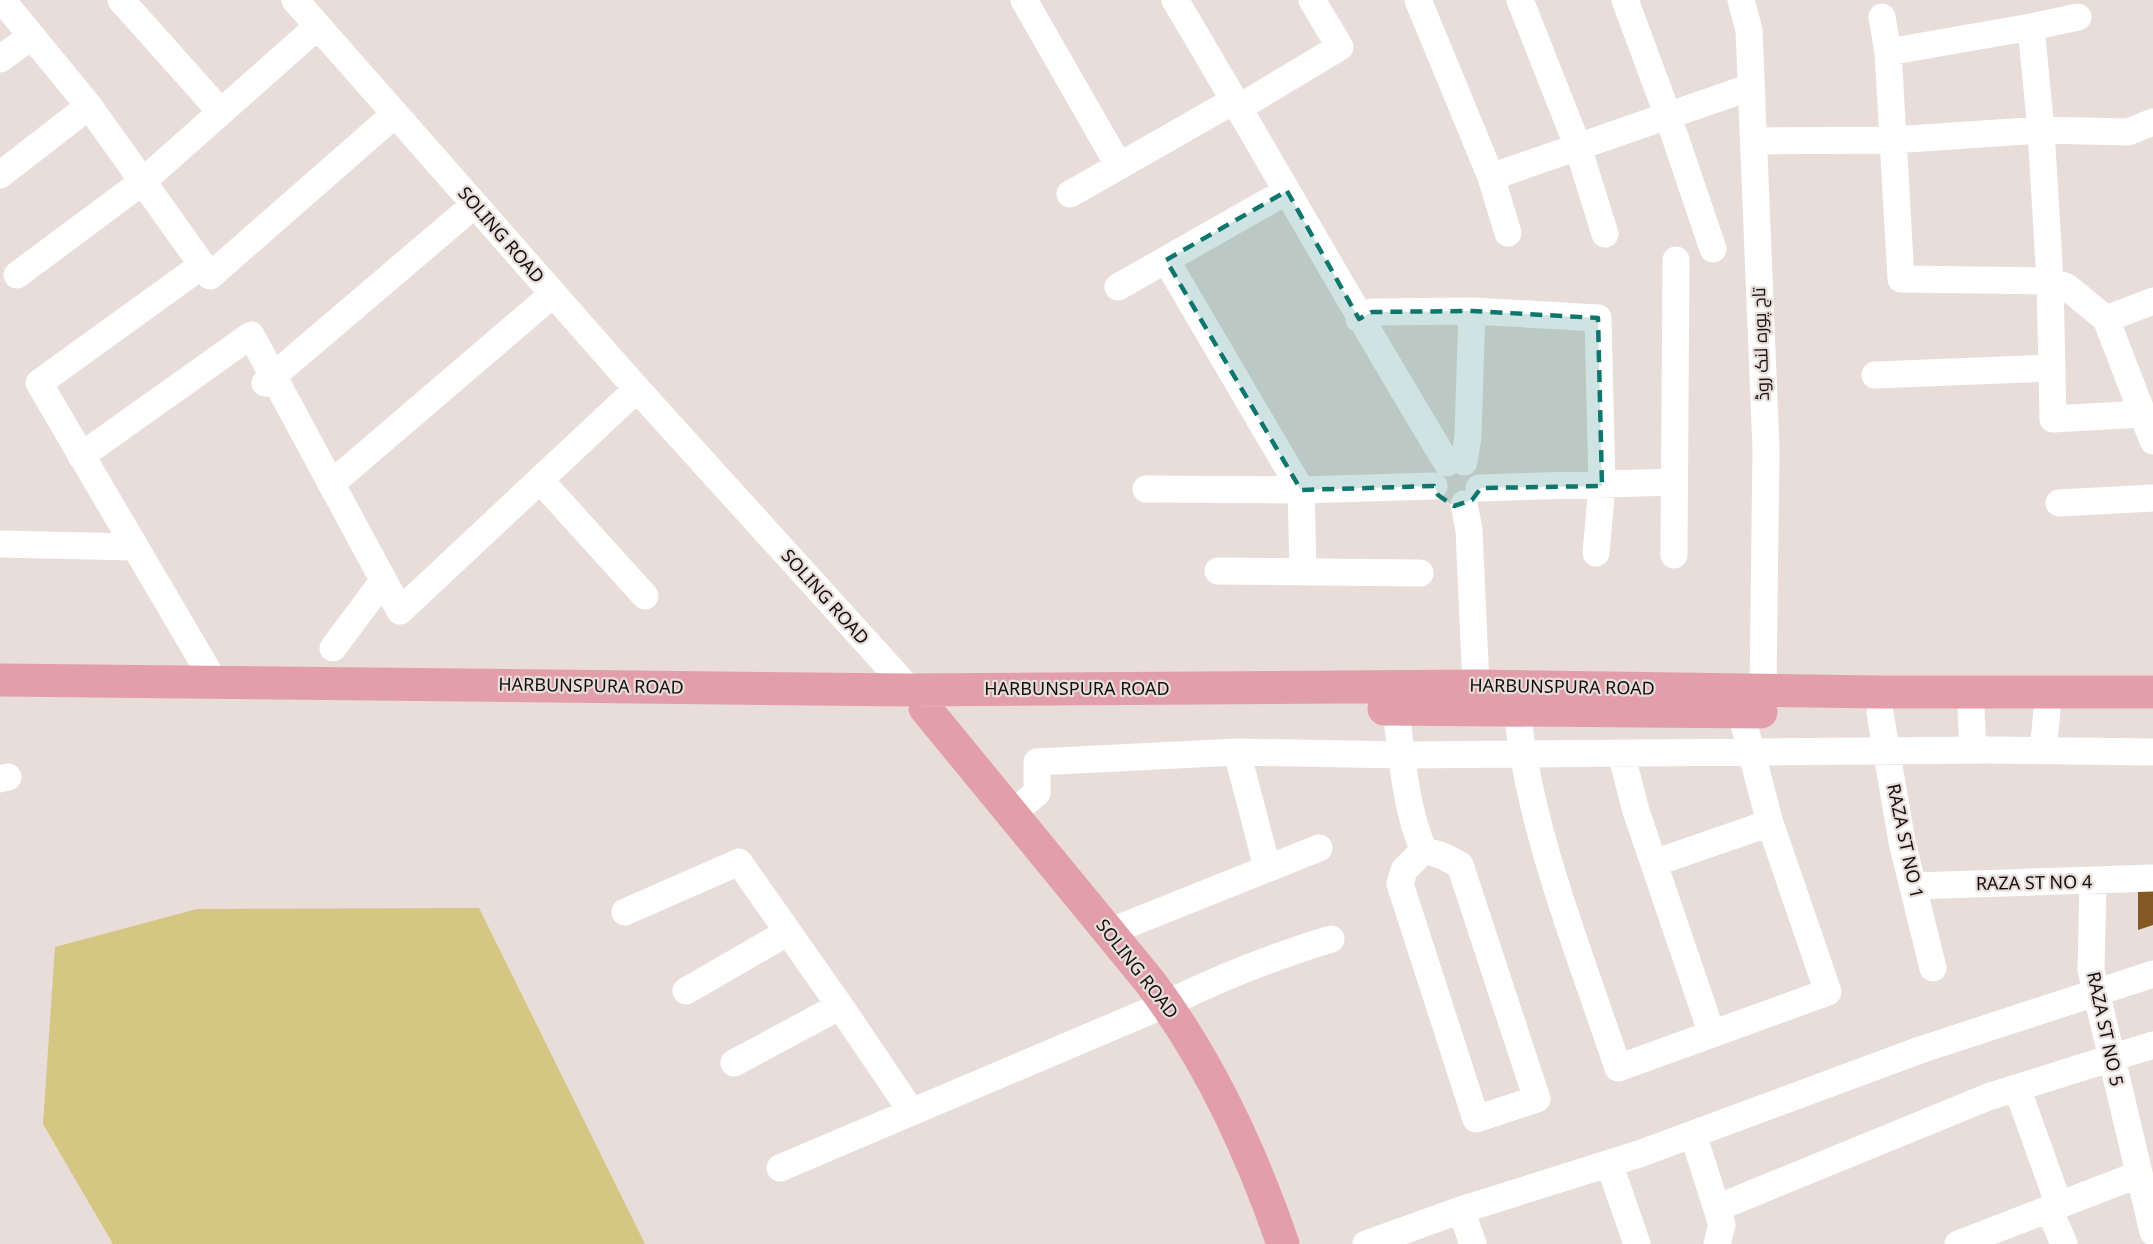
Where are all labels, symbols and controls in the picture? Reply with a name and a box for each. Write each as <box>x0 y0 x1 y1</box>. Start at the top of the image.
street label: SOLING ROAD <box>453 181 550 288</box>
street label: تاج پورہ لنک روڈ <box>1746 287 1775 401</box>
street label: SOLING ROAD <box>777 544 875 649</box>
street label: HARBUNSPURA ROAD <box>498 671 684 699</box>
street label: HARBUNSPURA ROAD <box>1469 672 1655 700</box>
street label: HARBUNSPURA ROAD <box>984 676 1170 700</box>
street label: RAZA ST NO 1 <box>1882 781 1930 900</box>
street label: RAZA ST NO 4 <box>1976 869 2092 895</box>
street label: SOLING ROAD <box>1091 914 1184 1023</box>
street label: RAZA ST NO 5 <box>2082 969 2130 1088</box>

